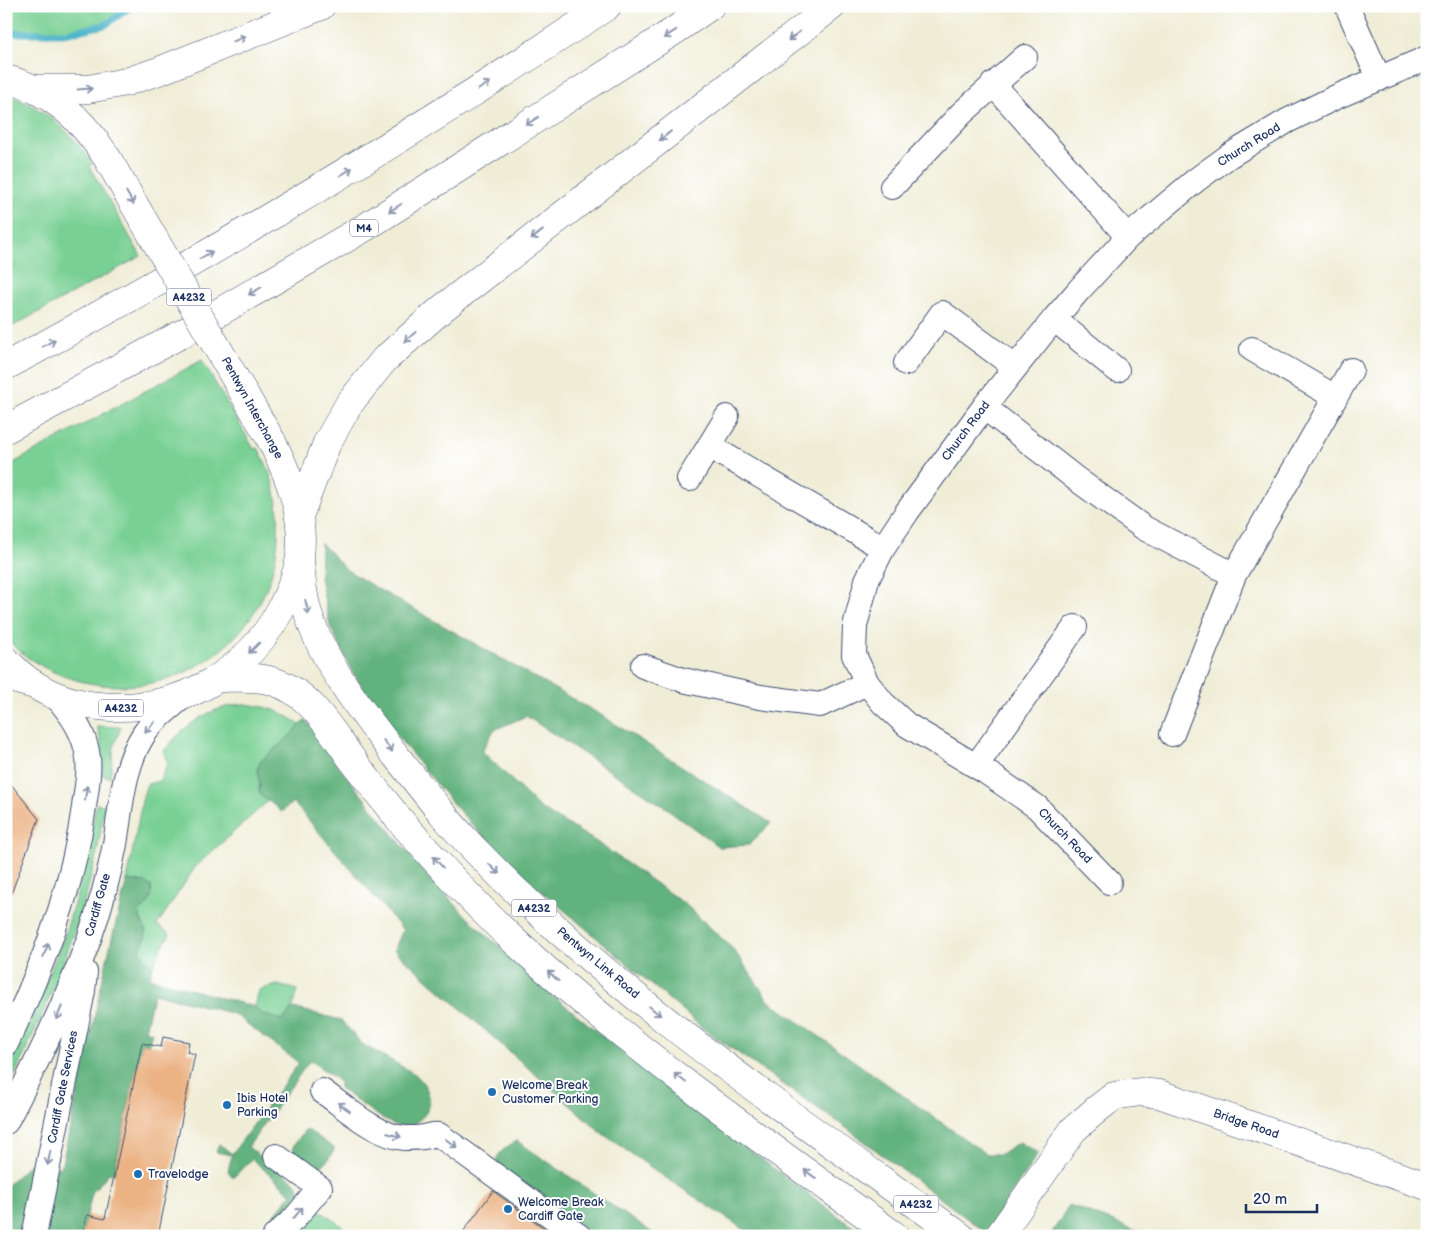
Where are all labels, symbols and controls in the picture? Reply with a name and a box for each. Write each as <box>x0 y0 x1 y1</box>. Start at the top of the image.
one-way arrow <box>663 29 677 39</box>
one-way arrow <box>787 31 801 41</box>
one-way arrow <box>231 34 246 43</box>
one-way arrow <box>476 81 490 91</box>
one-way arrow <box>77 84 93 93</box>
one-way arrow <box>526 116 540 126</box>
street label: Church Road <box>1215 120 1283 170</box>
one-way arrow <box>659 130 672 141</box>
one-way arrow <box>338 166 352 176</box>
one-way arrow <box>126 190 136 204</box>
one-way arrow <box>389 203 403 213</box>
road number: M4 <box>350 220 378 237</box>
one-way arrow <box>531 230 544 241</box>
one-way arrow <box>199 249 213 259</box>
one-way arrow <box>248 286 263 296</box>
road number: A4232 <box>166 288 212 306</box>
one-way arrow <box>404 331 417 342</box>
one-way arrow <box>41 338 56 347</box>
street label: Pentwyn Interchange <box>218 354 286 462</box>
street label: Church Road <box>939 398 993 464</box>
one-way arrow <box>303 598 312 614</box>
one-way arrow <box>247 642 260 654</box>
road number: A4232 <box>98 700 144 716</box>
one-way arrow <box>144 720 156 733</box>
one-way arrow <box>383 739 394 752</box>
one-way arrow <box>81 786 91 802</box>
street label: Church Road <box>1035 805 1095 867</box>
one-way arrow <box>432 855 444 868</box>
one-way arrow <box>488 863 500 876</box>
street label: Cardiff Gate <box>82 872 114 938</box>
road number: A4232 <box>512 900 556 916</box>
street label: Pentwyn Link Road <box>554 924 642 1002</box>
one-way arrow <box>41 943 51 958</box>
one-way arrow <box>547 970 560 982</box>
one-way arrow <box>54 1005 63 1020</box>
one-way arrow <box>649 1006 662 1017</box>
street label: Cardiff Gate Services <box>45 1029 81 1145</box>
one-way arrow <box>673 1073 687 1083</box>
place label: Welcome Break Customer Parking <box>502 1078 599 1107</box>
marker: Welcome Break Customer Parking <box>486 1086 498 1098</box>
place label: Ibis Hotel Parking <box>237 1091 288 1120</box>
marker: Ibis Hotel Parking <box>221 1099 233 1111</box>
one-way arrow <box>337 1102 351 1112</box>
street label: Bridge Road <box>1211 1106 1281 1142</box>
one-way arrow <box>386 1131 402 1141</box>
one-way arrow <box>444 1138 458 1148</box>
one-way arrow <box>44 1150 53 1166</box>
place label: Travelodge <box>148 1167 209 1182</box>
marker: Travelodge <box>132 1168 144 1180</box>
one-way arrow <box>804 1169 818 1180</box>
scale bar <box>1246 1182 1317 1214</box>
text: 20 m <box>1253 1190 1287 1209</box>
place label: Welcome Break Cardiff Gate <box>518 1195 604 1224</box>
road number: A4232 <box>894 1196 938 1212</box>
marker: Welcome Break Cardiff Gate <box>502 1203 514 1215</box>
one-way arrow <box>293 1206 304 1219</box>

